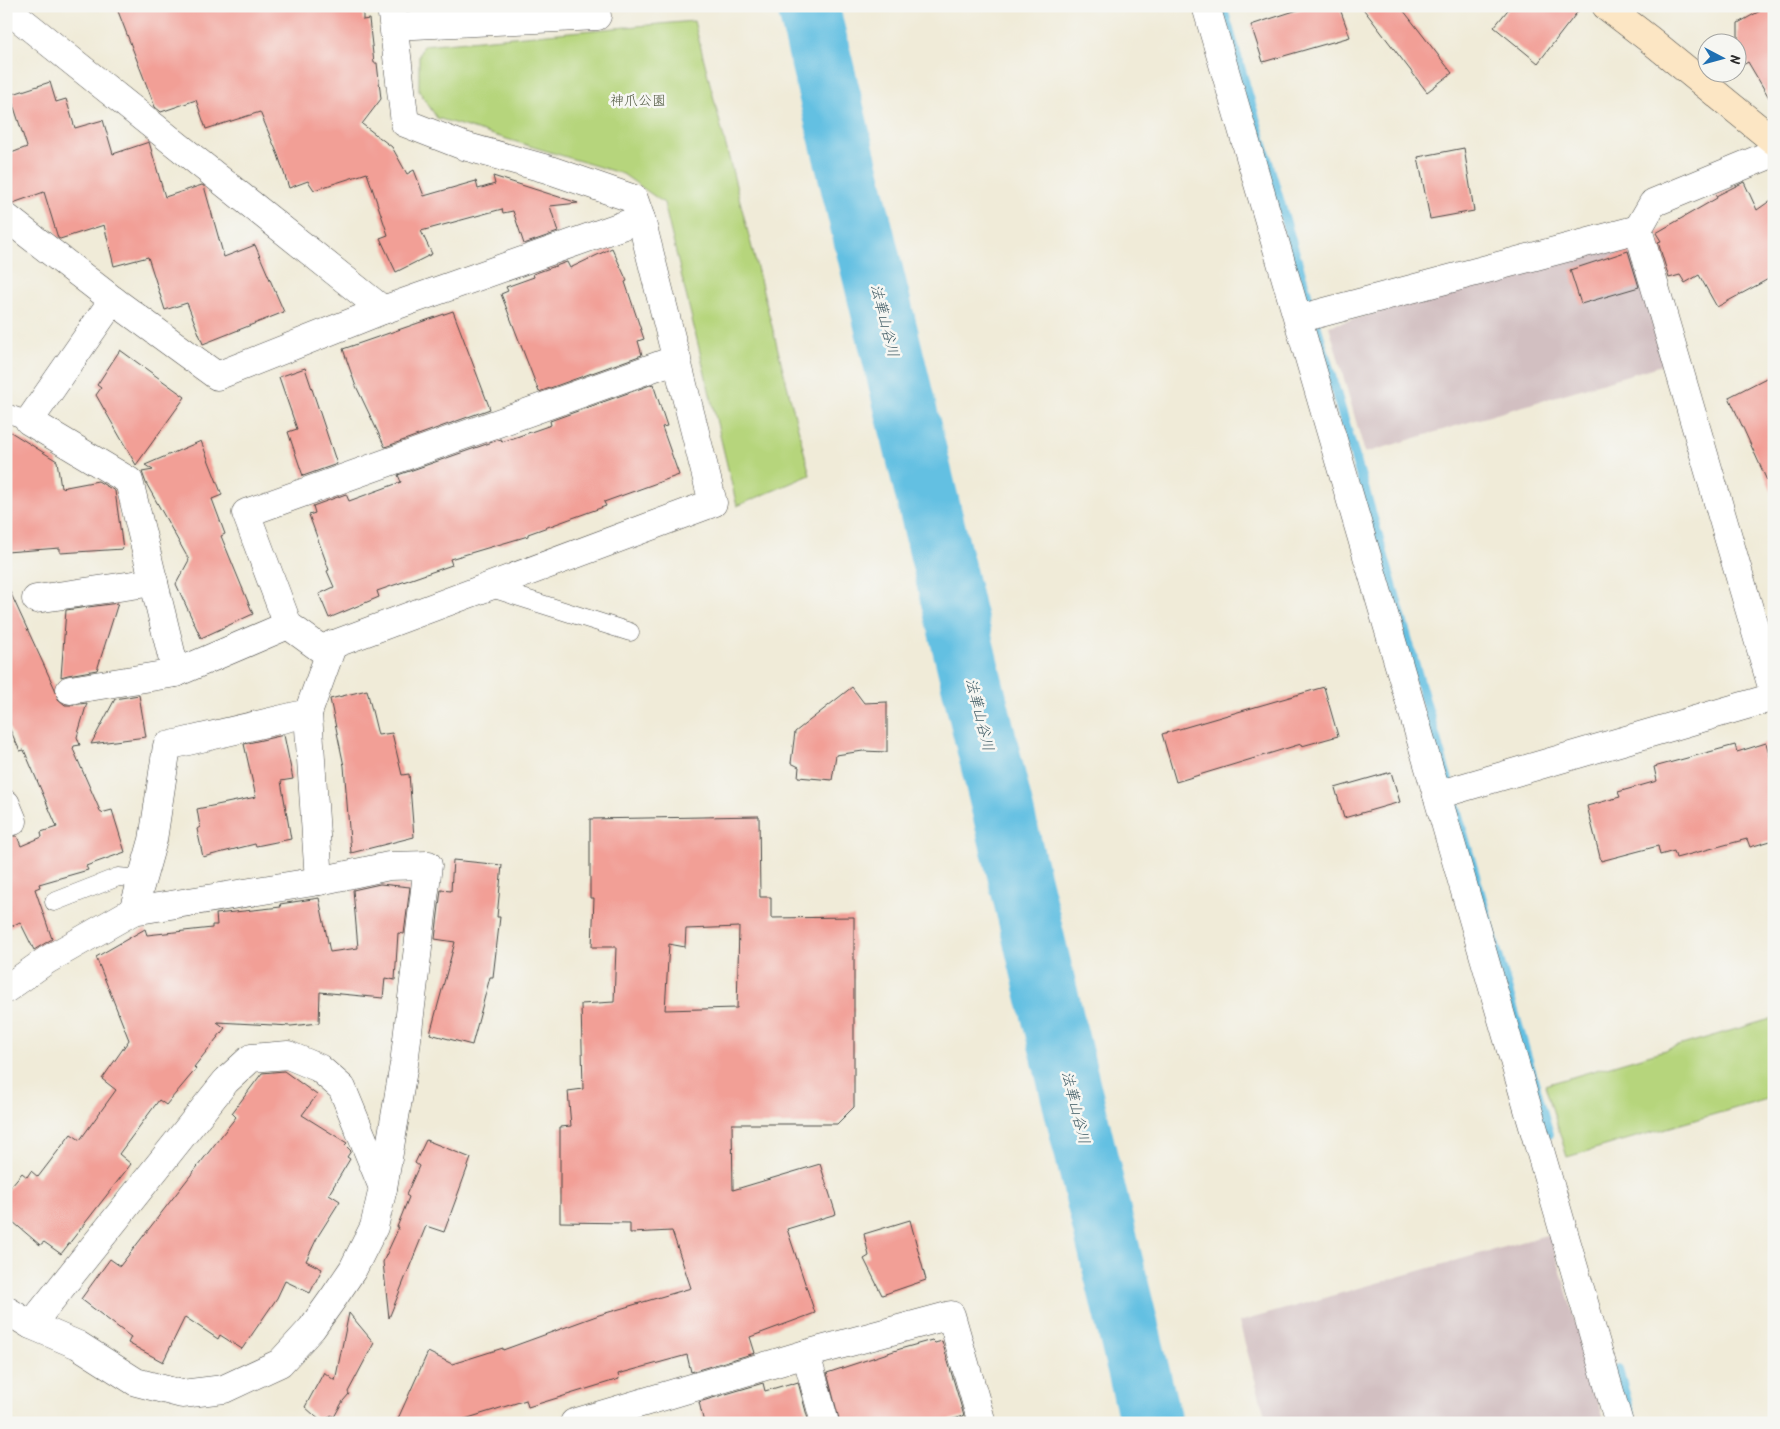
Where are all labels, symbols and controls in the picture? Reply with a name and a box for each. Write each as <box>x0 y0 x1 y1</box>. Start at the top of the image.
north arrow <box>1698 32 1748 82</box>
text: N <box>1723 54 1745 65</box>
park label: 神爪公園 <box>610 90 666 112</box>
water label: 法華山谷川 <box>863 282 905 360</box>
water label: 法華山谷川 <box>958 676 1000 754</box>
water label: 法華山谷川 <box>1054 1069 1096 1147</box>

